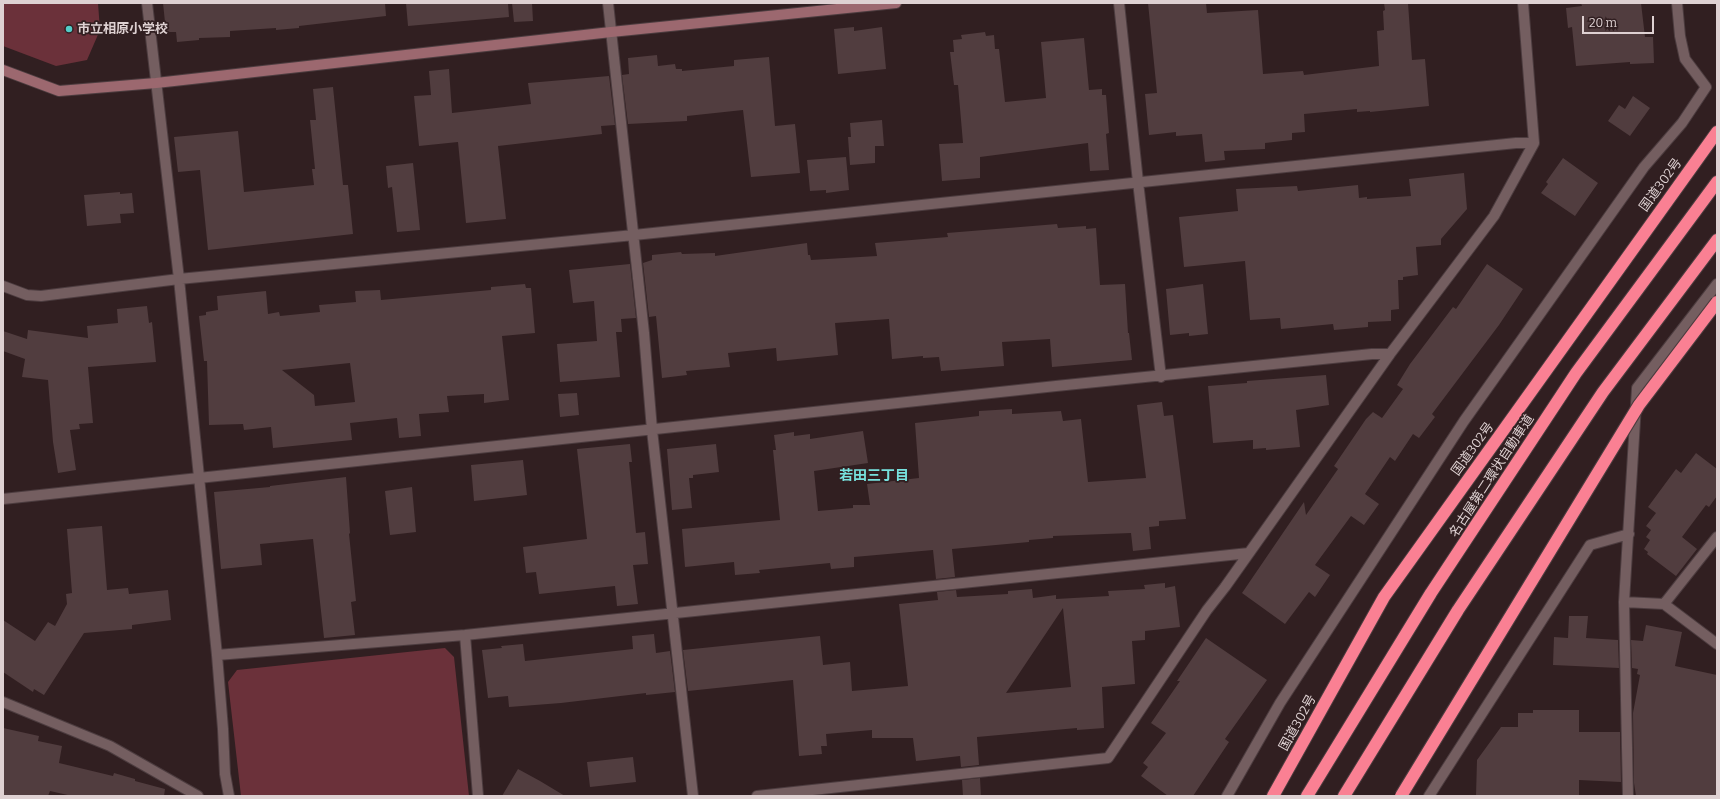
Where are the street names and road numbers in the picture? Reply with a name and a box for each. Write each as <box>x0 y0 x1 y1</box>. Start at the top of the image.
street label: 国道302号 <box>1637 155 1685 215</box>
street label: 名古屋第二環状自動車道 <box>1447 412 1537 540</box>
street label: 国道302号 <box>1449 419 1497 479</box>
street label: 国道302号 <box>1276 692 1320 754</box>

